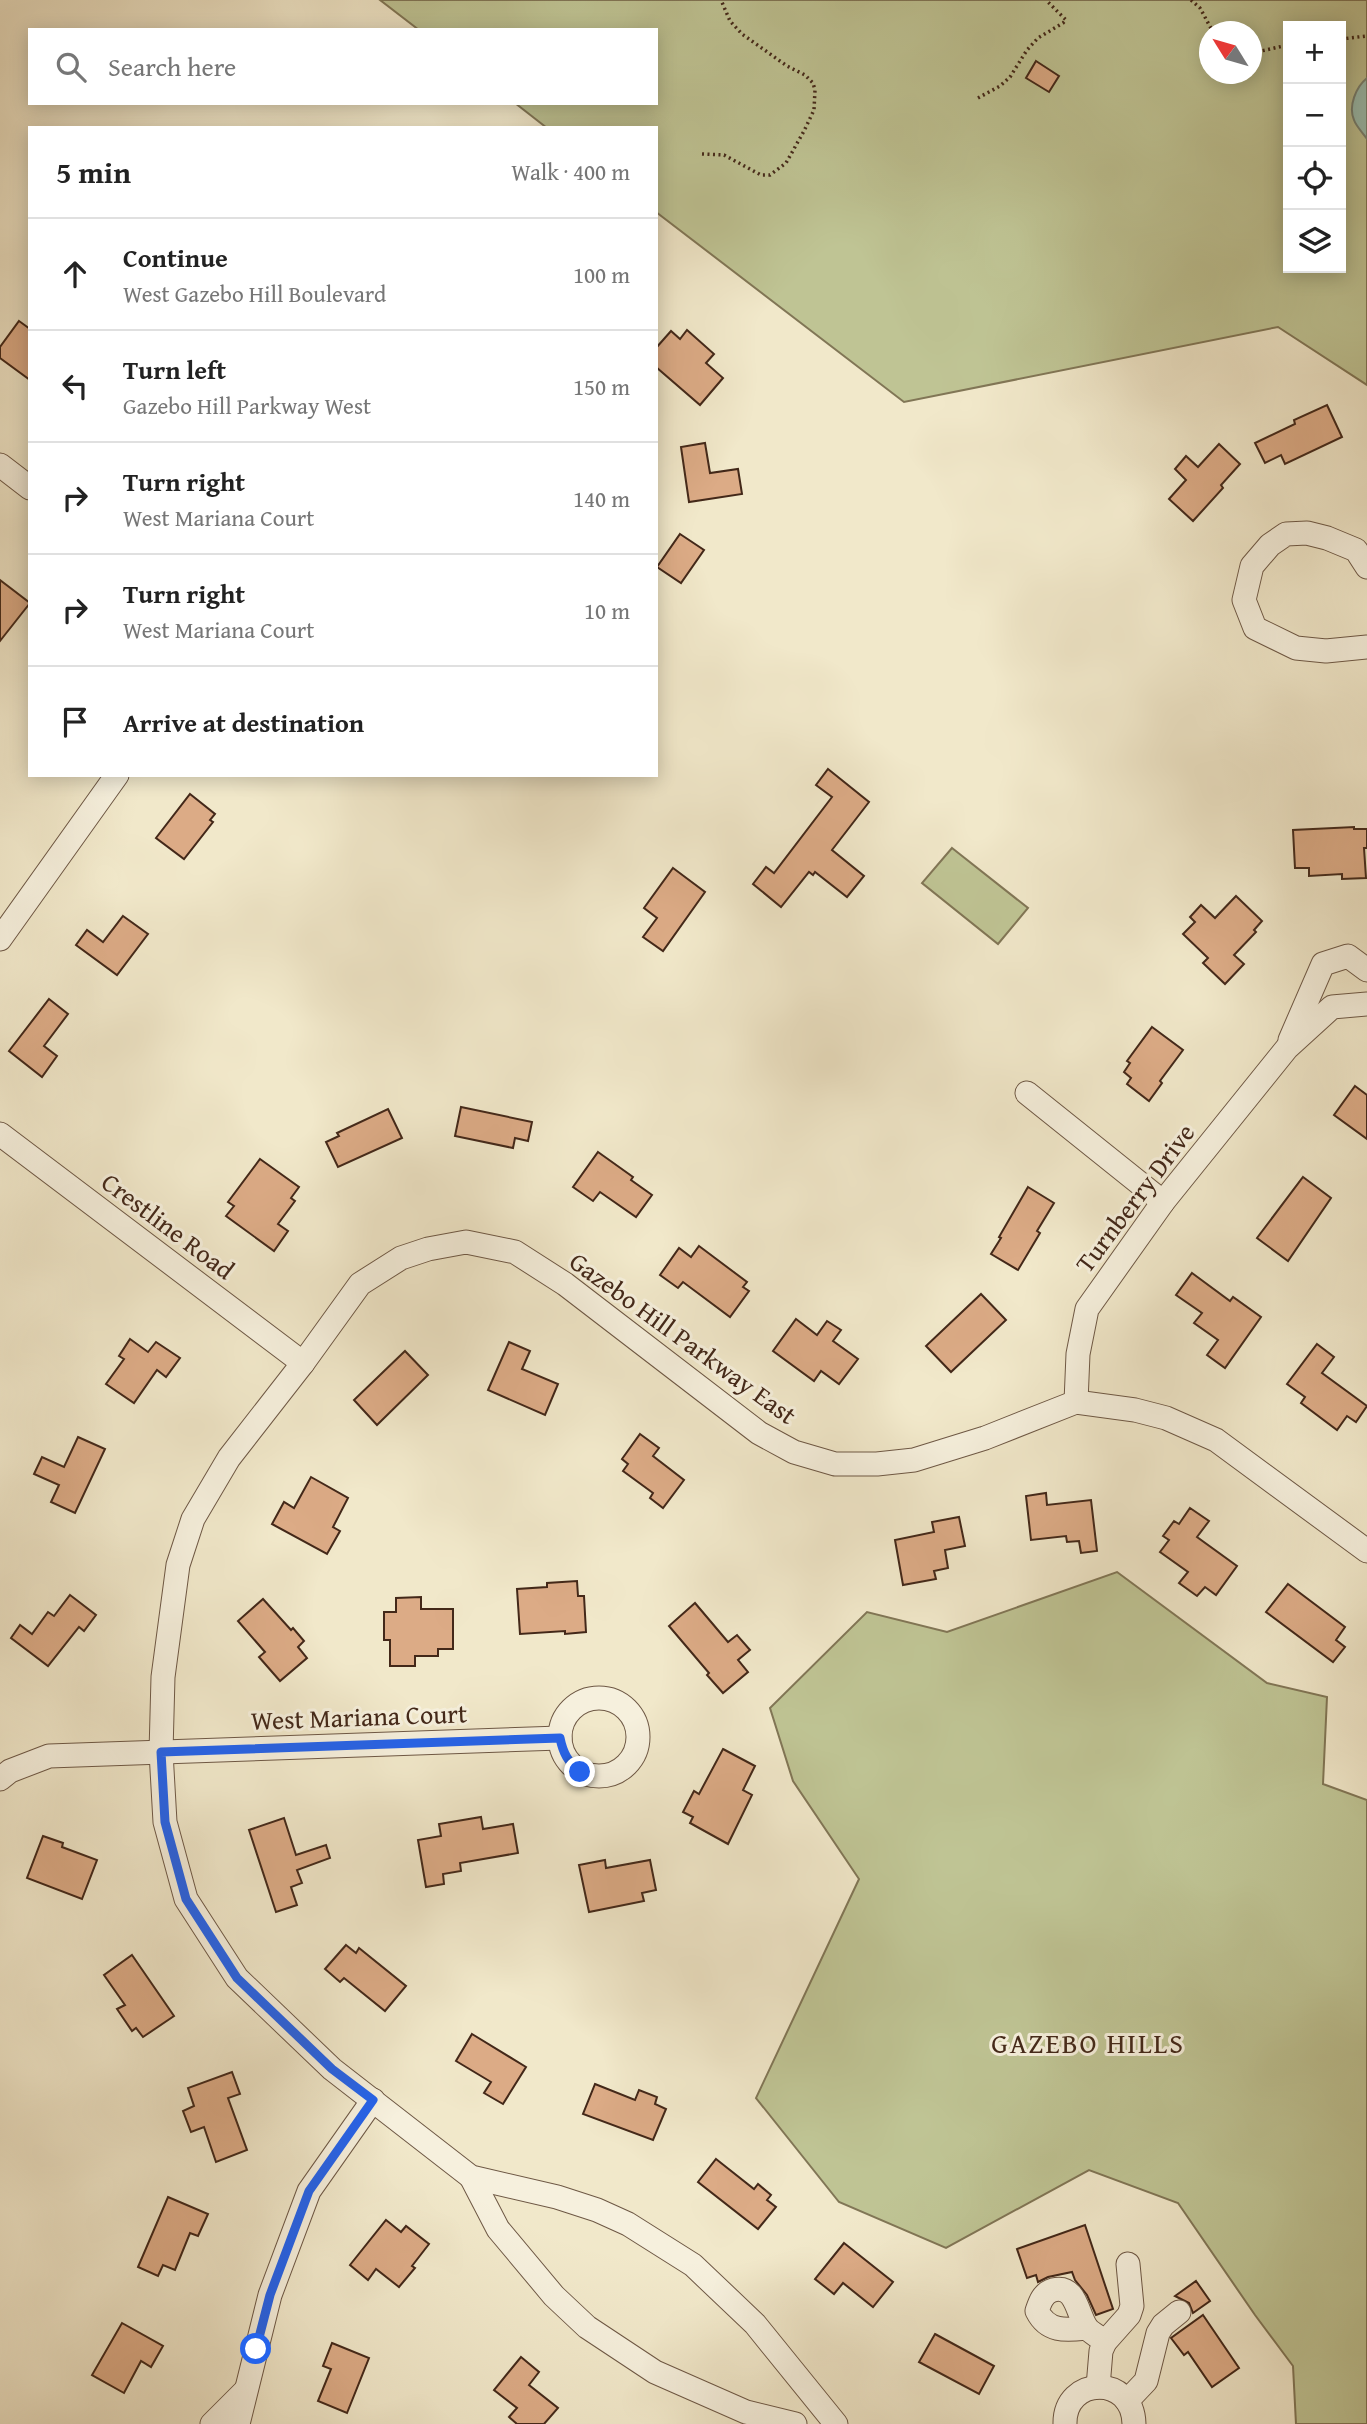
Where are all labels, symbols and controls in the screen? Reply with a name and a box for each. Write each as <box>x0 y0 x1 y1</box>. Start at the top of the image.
north arrow <box>1199 21 1262 84</box>
map controls <box>1283 21 1346 273</box>
button: + <box>1283 21 1346 84</box>
search box <box>28 28 658 105</box>
text: Search here <box>108 47 236 86</box>
icon: search <box>52 48 90 86</box>
button: − <box>1283 84 1346 147</box>
button: locate <box>1283 147 1346 210</box>
text: 5 min <box>56 150 131 194</box>
text: Walk · 400 m <box>511 155 630 188</box>
button: layers <box>1283 210 1346 273</box>
text: Continue <box>123 238 228 277</box>
icon: ahead <box>56 255 94 293</box>
text: 100 m <box>573 258 630 291</box>
text: West Gazebo Hill Boulevard <box>123 277 386 310</box>
text: Turn left <box>123 350 226 389</box>
icon: left <box>56 367 94 405</box>
text: 150 m <box>573 370 630 403</box>
text: Gazebo Hill Parkway West <box>123 389 371 422</box>
text: Turn right <box>123 462 245 501</box>
icon: right <box>56 479 94 517</box>
text: 140 m <box>573 482 630 515</box>
text: West Mariana Court <box>123 501 314 534</box>
text: Turn right <box>123 574 245 613</box>
icon: right <box>56 591 94 629</box>
text: 10 m <box>584 594 630 627</box>
text: West Mariana Court <box>123 613 314 646</box>
icon: arrive <box>56 703 94 741</box>
text: Arrive at destination <box>123 703 364 742</box>
street label: Turnberry Drive <box>1065 1115 1204 1281</box>
street label: Crestline Road <box>94 1163 243 1289</box>
street label: Gazebo Hill Parkway East <box>562 1242 805 1434</box>
street label: West Mariana Court <box>250 1693 468 1740</box>
route end <box>564 1756 595 1787</box>
district label: GAZEBO HILLS <box>991 2022 1185 2063</box>
route start <box>240 2333 271 2364</box>

